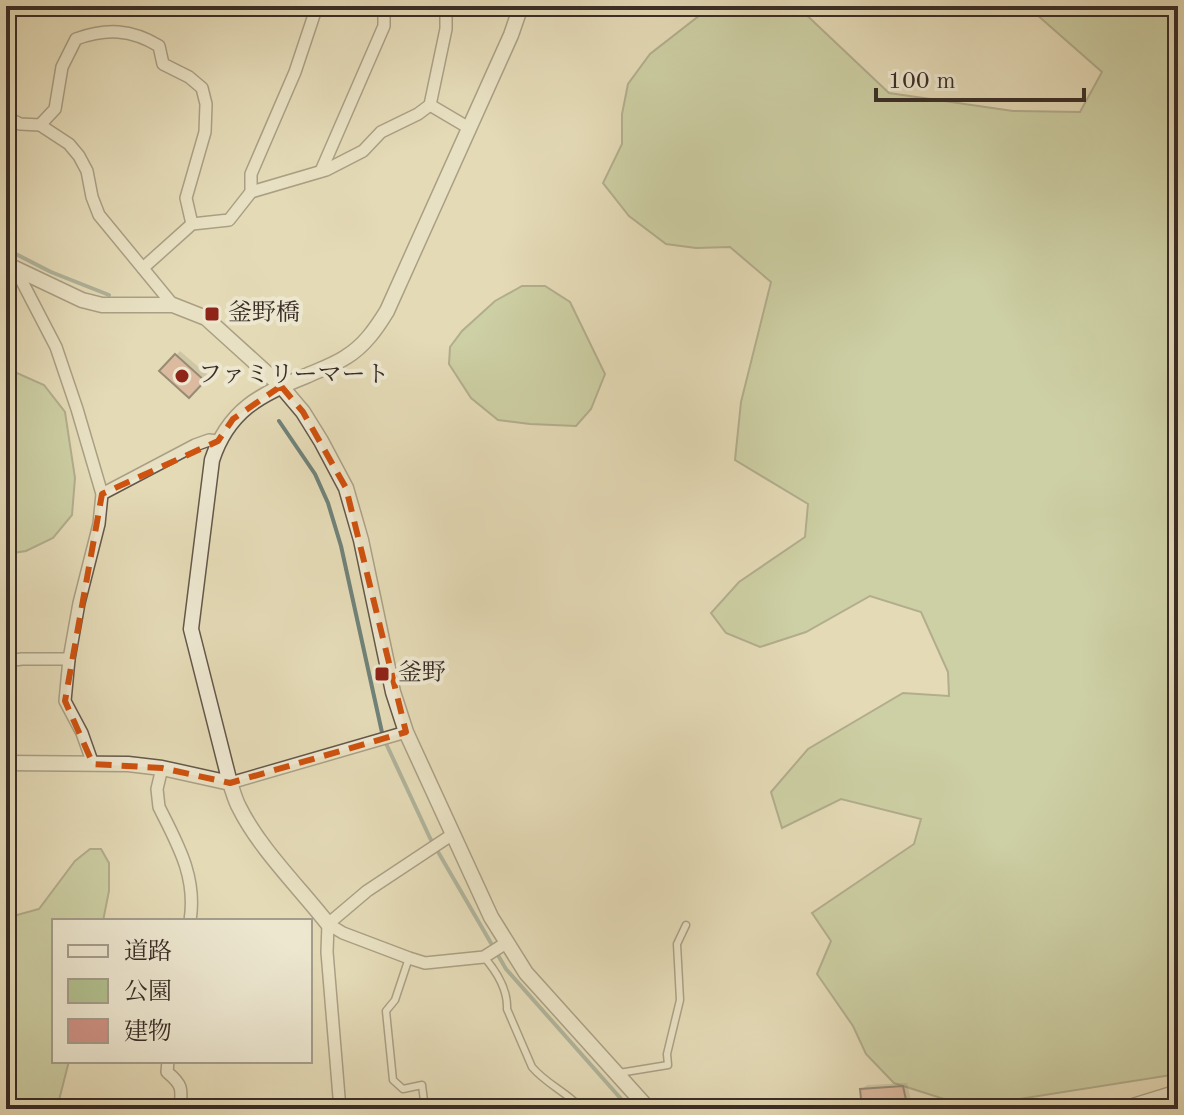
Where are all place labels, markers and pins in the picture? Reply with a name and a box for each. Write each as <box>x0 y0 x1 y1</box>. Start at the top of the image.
place label: 釜野橋 <box>228 300 300 326</box>
marker: 釜野橋 <box>203 305 221 323</box>
place label: ファミリーマート <box>198 363 390 388</box>
marker: ファミリーマート <box>173 367 191 385</box>
place label: 釜野 <box>398 660 446 686</box>
marker: 釜野 <box>373 665 391 683</box>

